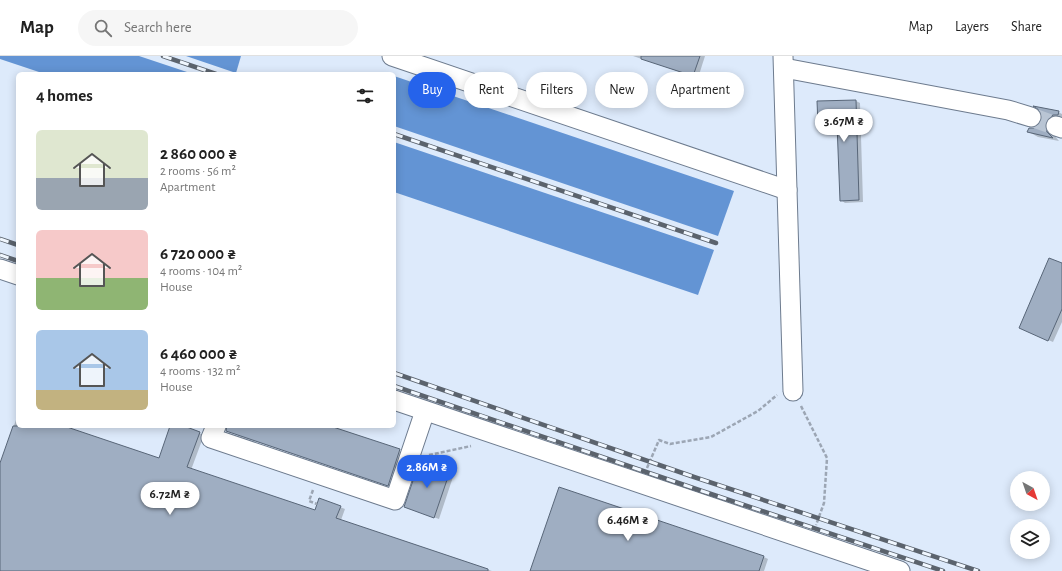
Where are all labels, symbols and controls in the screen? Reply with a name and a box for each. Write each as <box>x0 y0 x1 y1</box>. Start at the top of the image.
search box <box>78 10 358 46</box>
icon: search <box>92 17 114 39</box>
text: Map <box>20 18 54 37</box>
text: Search here <box>124 20 192 35</box>
text: Map <box>908 20 933 34</box>
text: Layers <box>955 20 989 34</box>
text: Share <box>1011 20 1042 34</box>
chip: Buy <box>408 72 456 108</box>
chip: Rent <box>464 72 518 108</box>
chip: Filters <box>526 72 587 108</box>
chip: New <box>595 72 648 108</box>
chip: Apartment <box>656 72 744 108</box>
icon: filters <box>354 85 376 107</box>
text: 4 homes <box>36 87 93 104</box>
pin: 3.67M ₴ <box>807 109 881 143</box>
text: 3.67M ₴ <box>824 115 864 128</box>
text: 2 860 000 ₴ <box>160 145 238 162</box>
icon: home <box>68 146 116 194</box>
text: 2 rooms · 56 m² <box>160 165 236 178</box>
text: Apartment <box>160 181 215 194</box>
text: 6 720 000 ₴ <box>160 245 237 262</box>
icon: home <box>68 246 116 294</box>
text: 4 rooms · 104 m² <box>160 265 242 278</box>
text: House <box>160 281 192 294</box>
text: 6 460 000 ₴ <box>160 345 238 362</box>
icon: home <box>68 346 116 394</box>
text: 4 rooms · 132 m² <box>160 365 241 378</box>
text: House <box>160 381 192 394</box>
pin: 2.86M ₴ <box>390 455 464 489</box>
text: 2.86M ₴ <box>406 461 448 474</box>
north arrow <box>1010 471 1050 511</box>
map controls <box>1010 471 1050 559</box>
pin: 6.72M ₴ <box>133 482 207 516</box>
text: 6.72M ₴ <box>150 488 190 501</box>
pin: 6.46M ₴ <box>591 508 665 542</box>
text: 6.46M ₴ <box>607 514 649 527</box>
button: layers <box>1010 519 1050 559</box>

